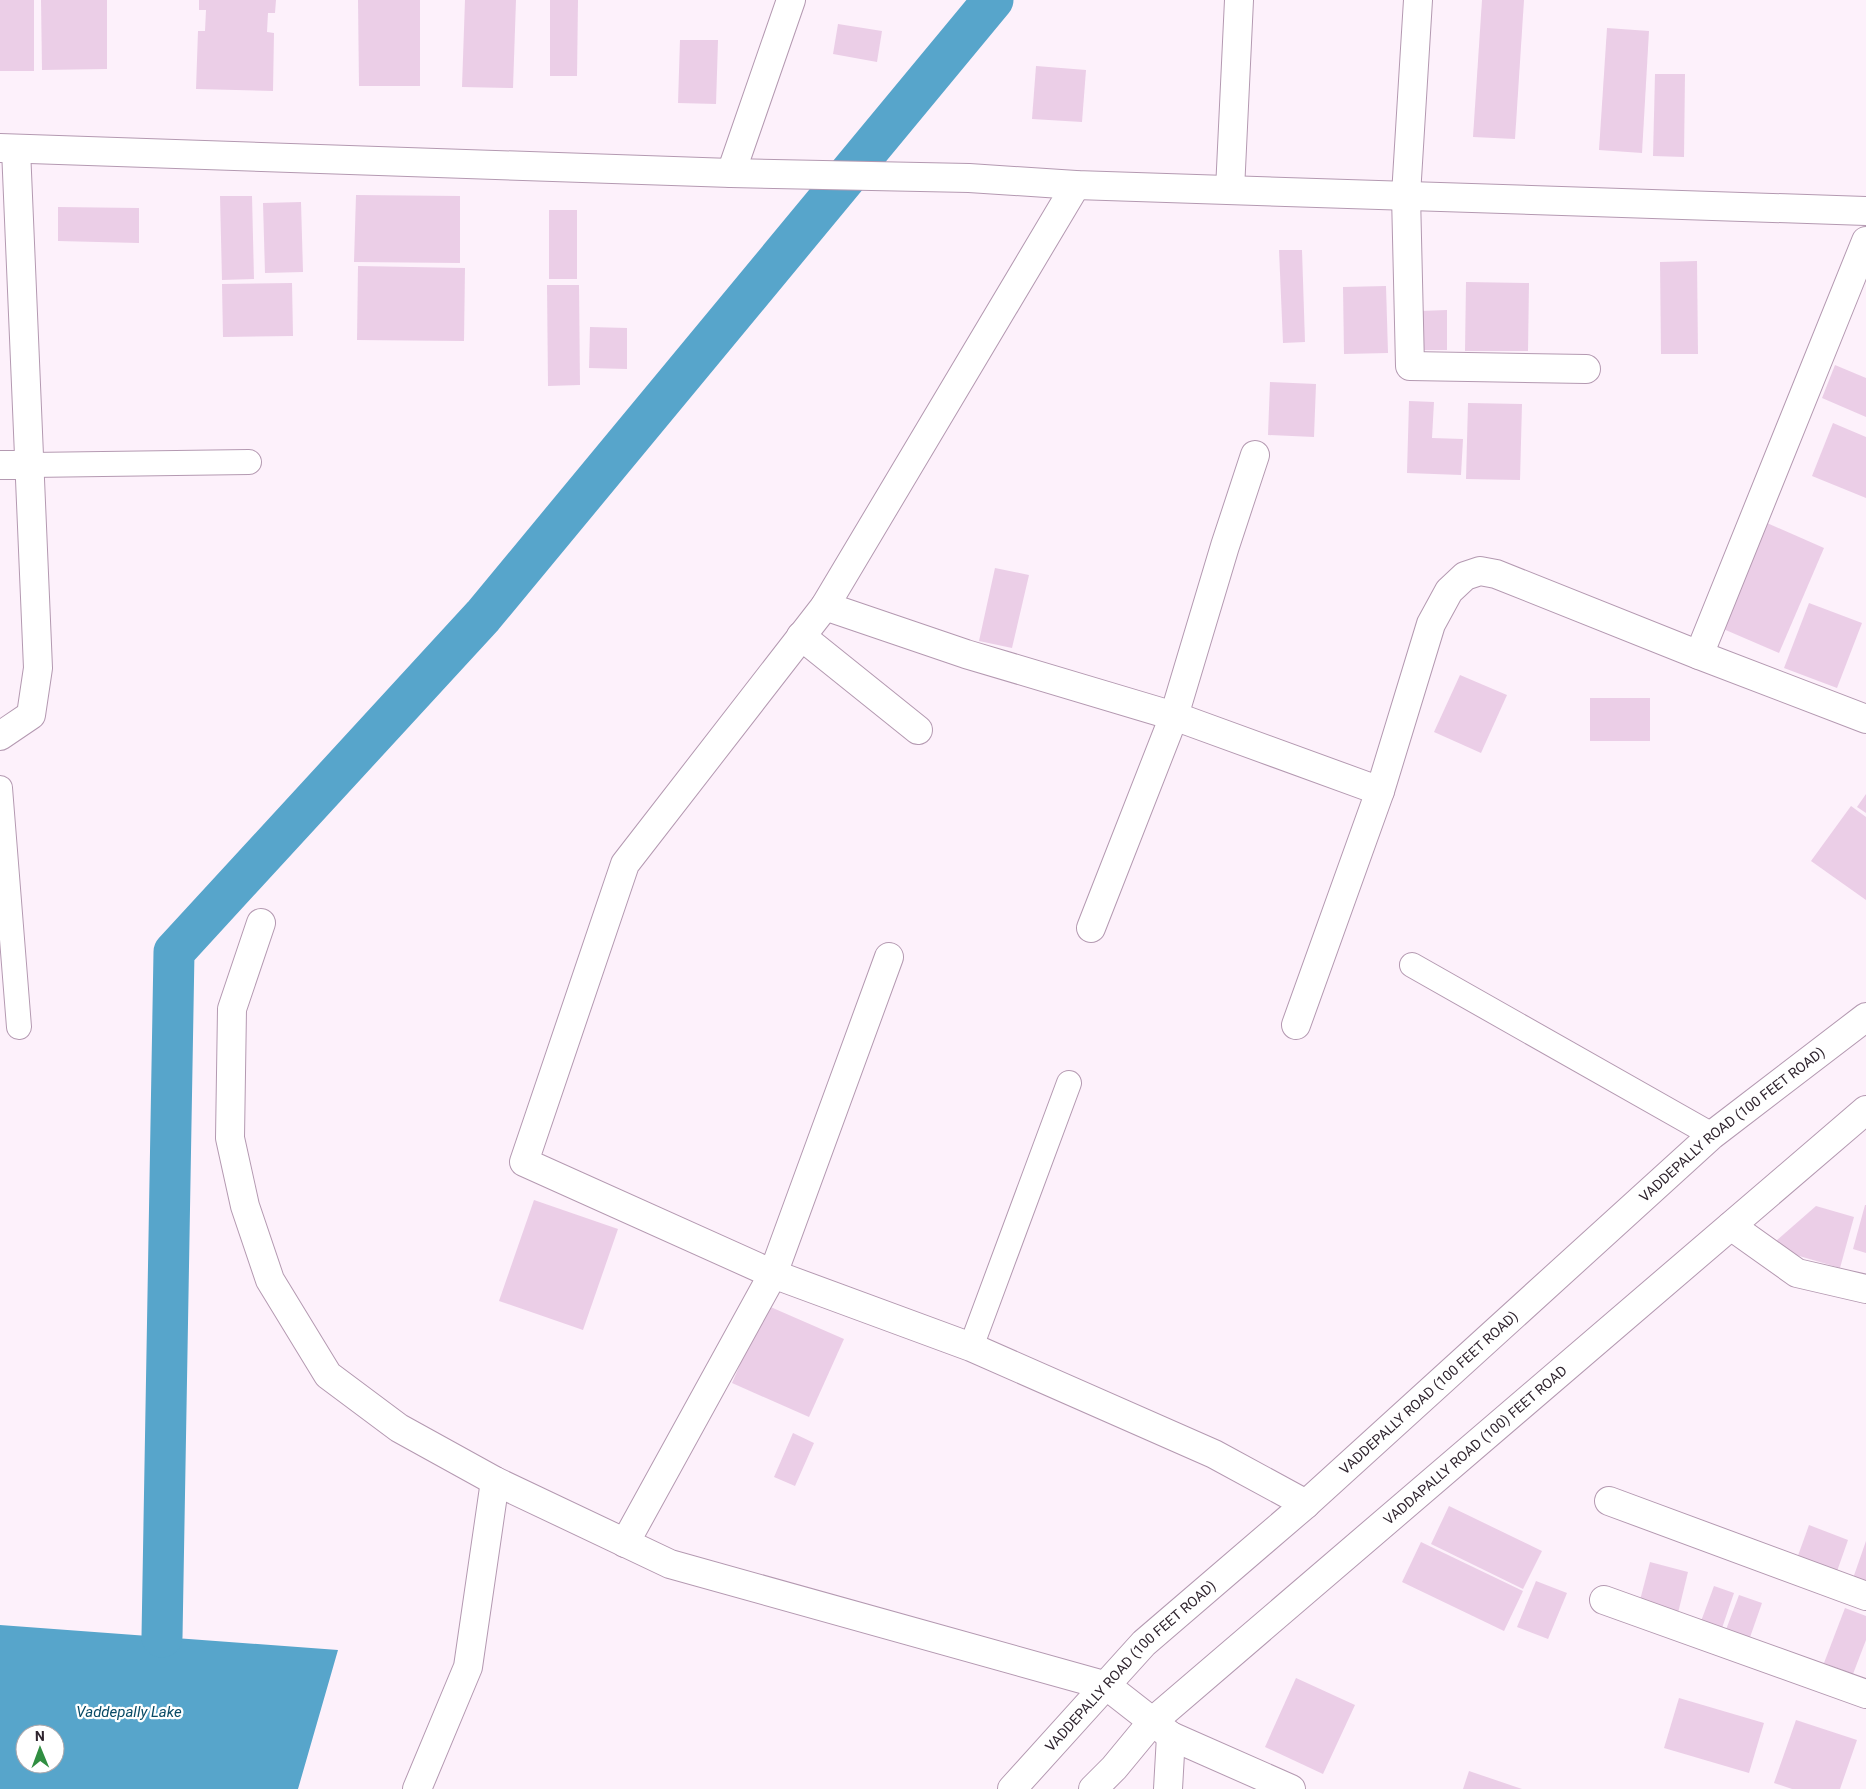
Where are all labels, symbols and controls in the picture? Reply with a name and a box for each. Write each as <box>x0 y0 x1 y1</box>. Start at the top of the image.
street label: VADDEPALLY ROAD (100 FEET ROAD) <box>1636 1044 1828 1205</box>
street label: VADDEPALLY ROAD (100 FEET ROAD) <box>1336 1308 1522 1477</box>
street label: VADDAPALLY ROAD (100) FEET ROAD <box>1380 1362 1570 1528</box>
street label: VADDEPALLY ROAD (100 FEET ROAD) <box>1042 1577 1219 1755</box>
water label: Vaddepally Lake <box>76 1703 182 1721</box>
north arrow <box>15 1724 65 1774</box>
text: N <box>35 1728 45 1744</box>

